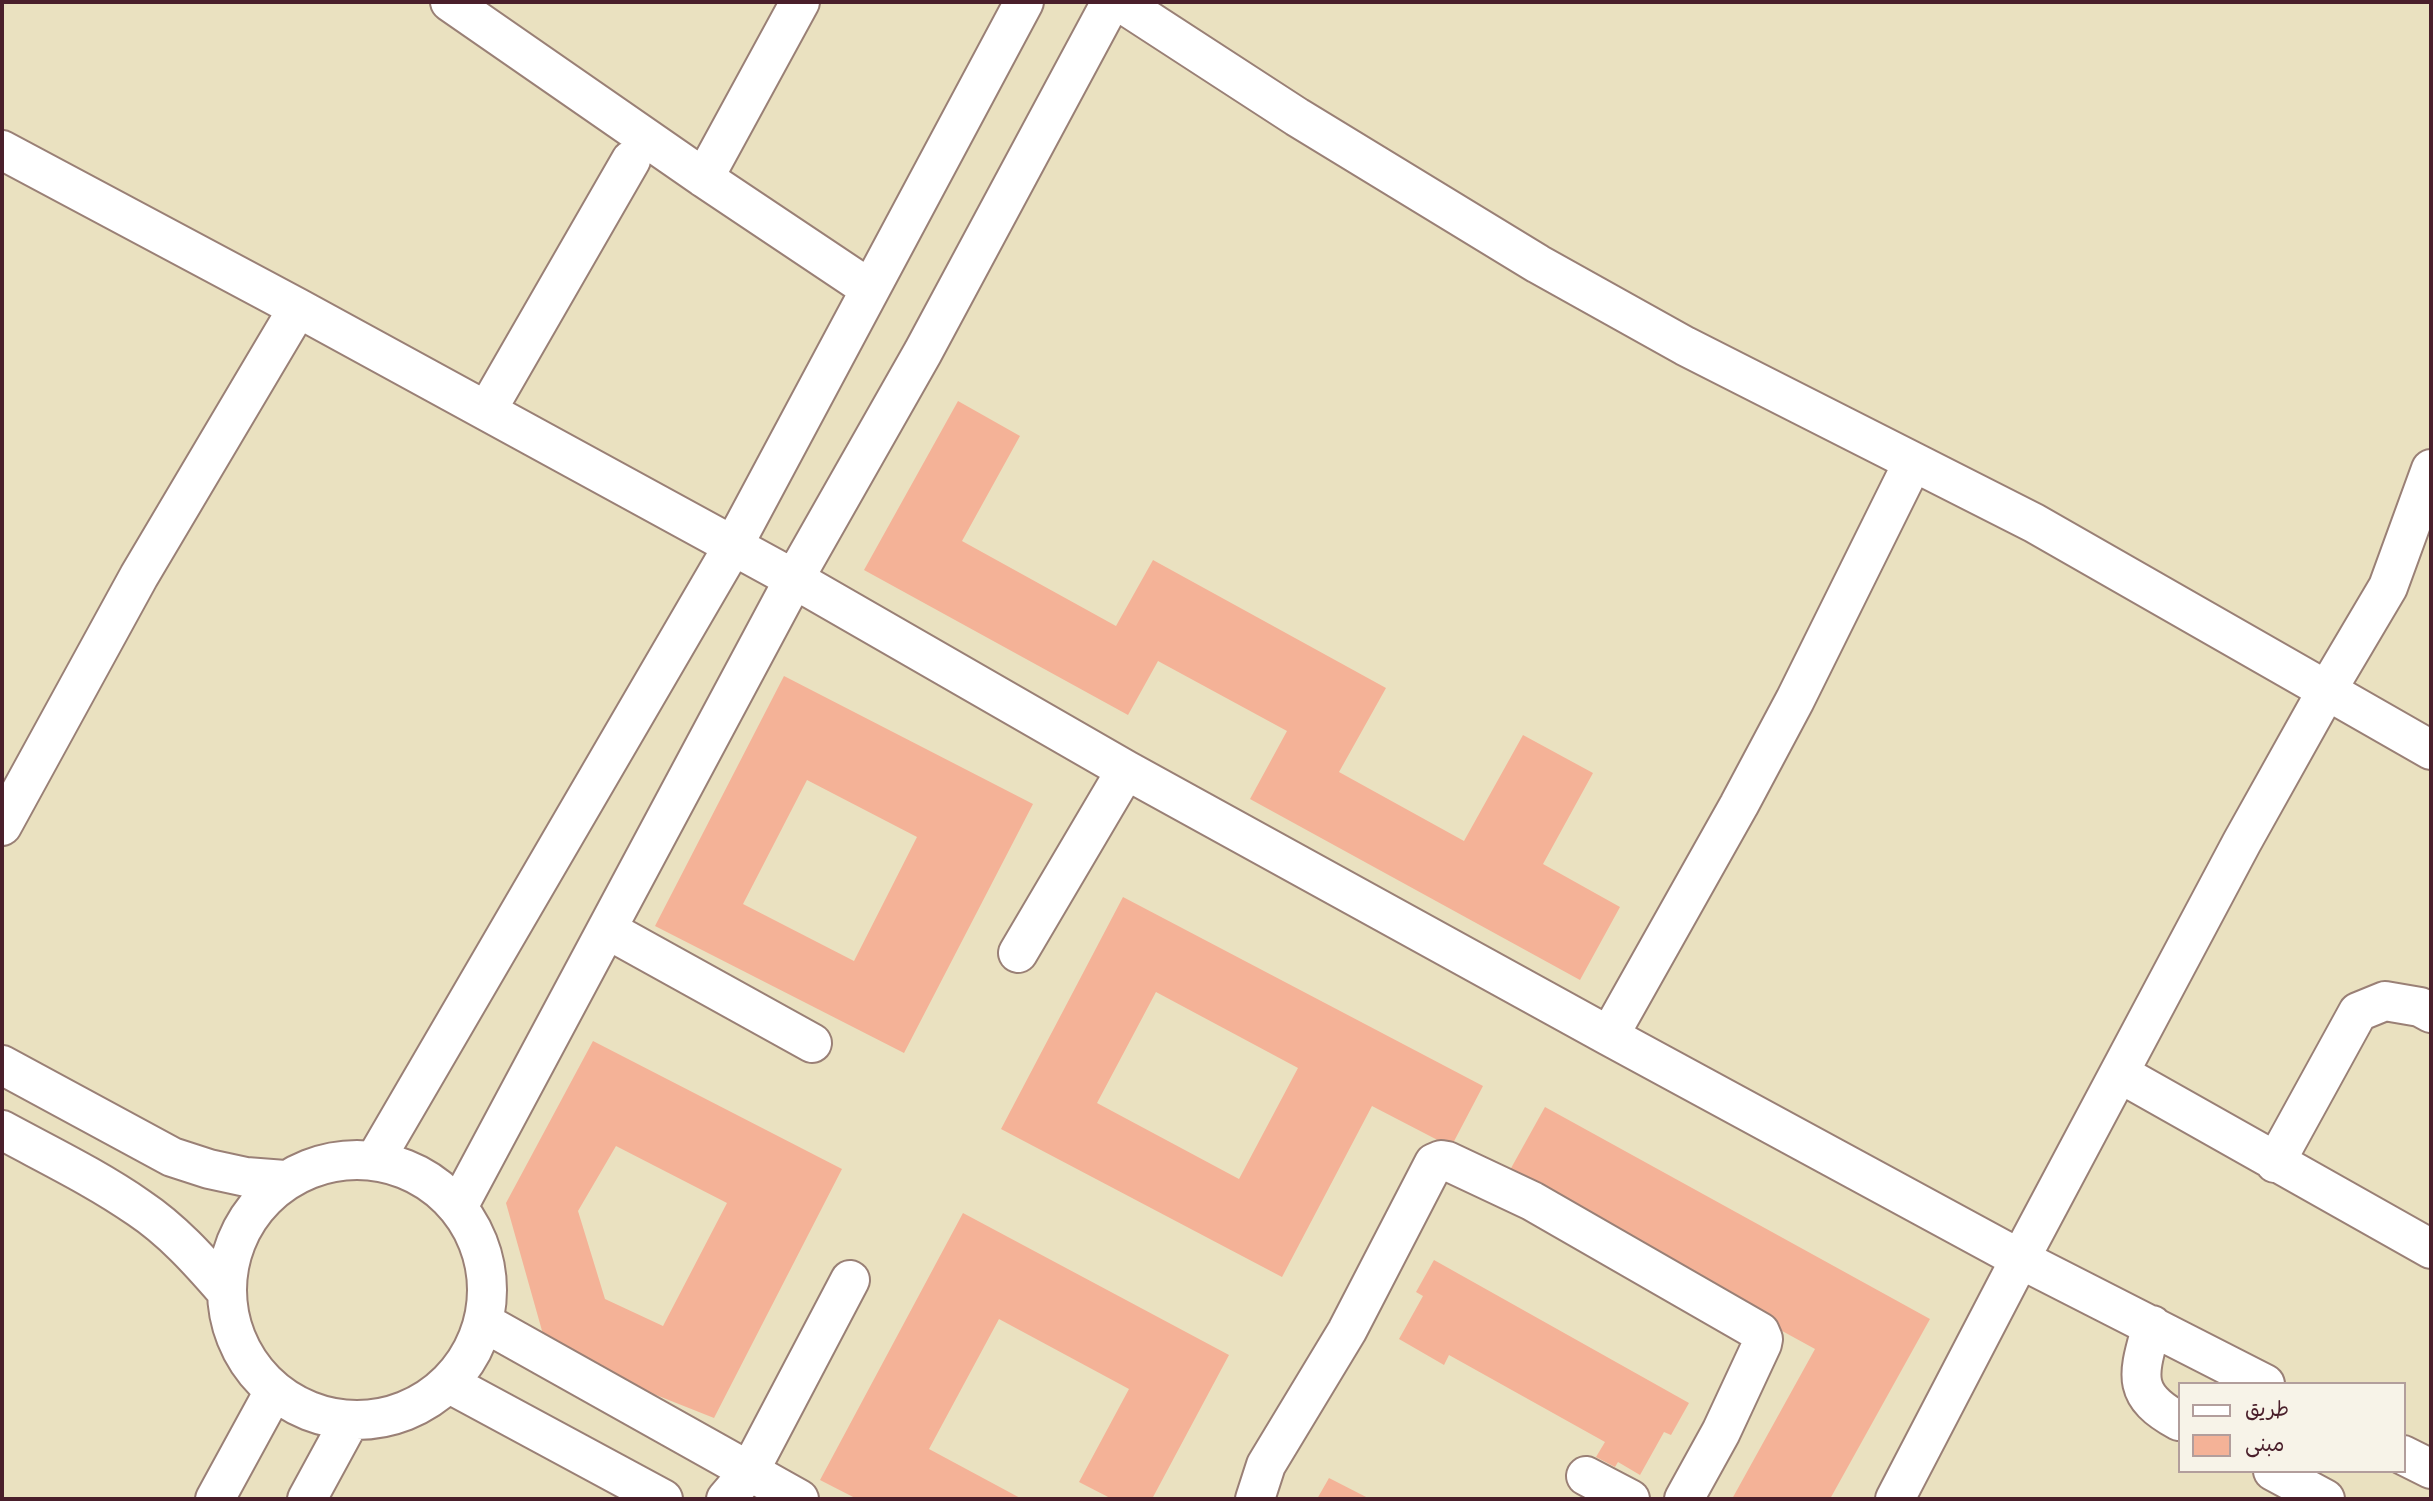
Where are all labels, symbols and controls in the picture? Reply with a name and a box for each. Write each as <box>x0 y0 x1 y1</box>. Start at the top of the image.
legend <box>2178 1382 2405 1473</box>
text: طريق <box>2245 1396 2289 1426</box>
text: مبنى <box>2245 1431 2284 1461</box>

